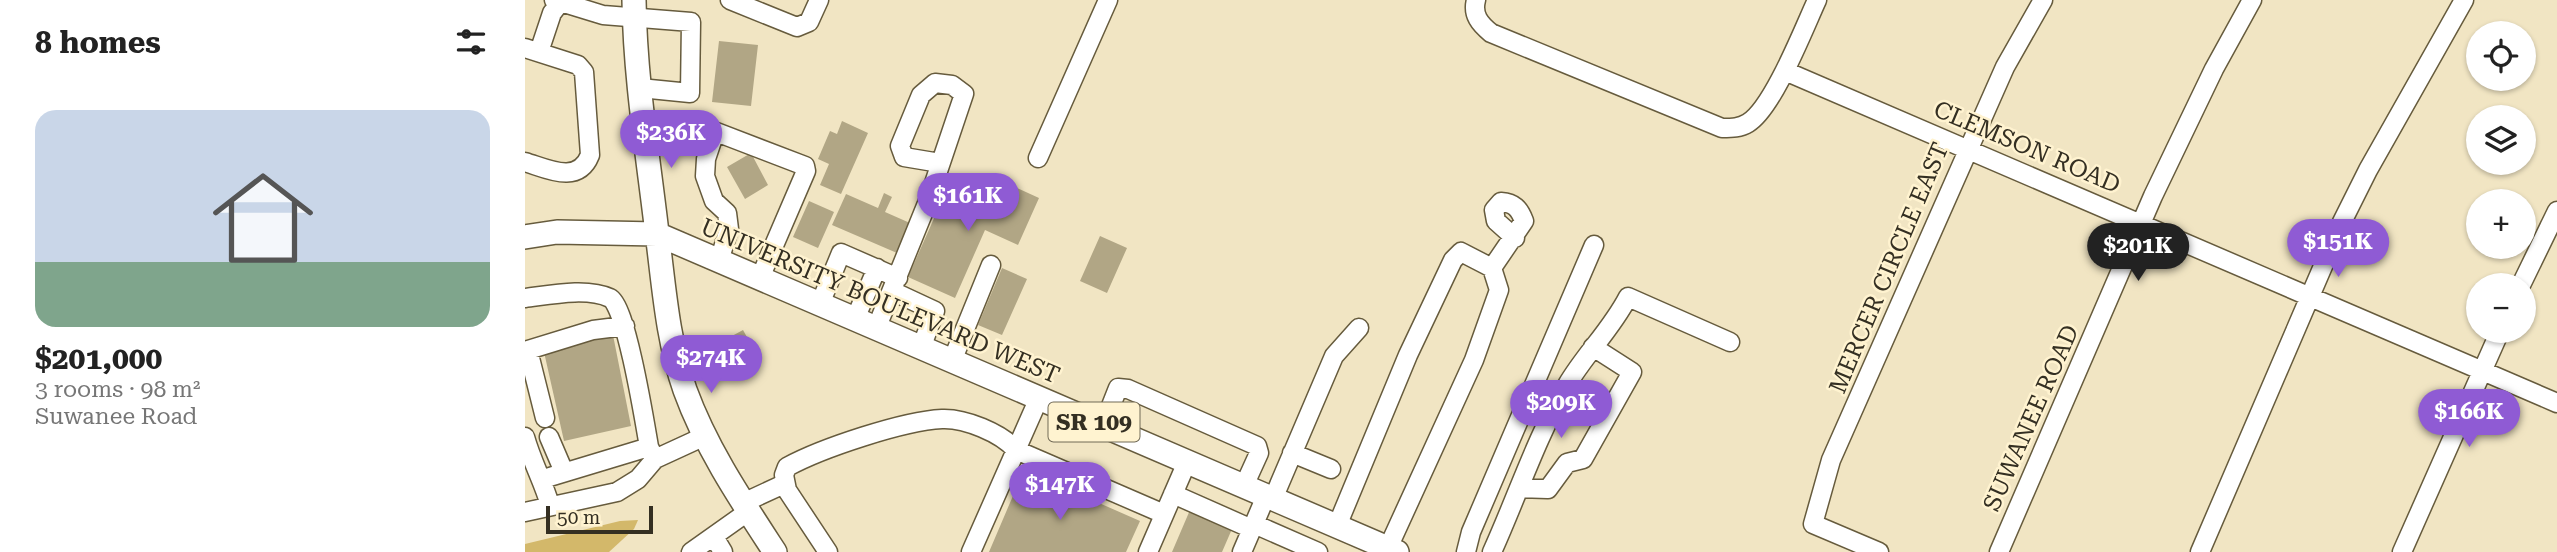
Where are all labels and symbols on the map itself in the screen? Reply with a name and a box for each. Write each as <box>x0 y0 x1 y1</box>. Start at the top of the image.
street label: CLEMSON ROAD <box>1930 95 2124 199</box>
pin: $236K <box>622 110 720 170</box>
street label: MERCER CIRCLE EAST <box>1823 138 1955 398</box>
pin: $161K <box>919 174 1017 233</box>
street label: UNIVERSITY BOULEVARD WEST <box>696 212 1064 390</box>
pin: $151K <box>2289 219 2387 279</box>
pin: $201K <box>2089 224 2187 283</box>
street label: SUWANEE ROAD <box>1977 321 2085 515</box>
pin: $274K <box>662 336 760 395</box>
pin: $209K <box>1512 380 1610 440</box>
pin: $166K <box>2420 390 2518 449</box>
road number: SR 109 <box>1049 402 1139 442</box>
pin: $147K <box>1011 462 1109 522</box>
scale bar <box>546 503 653 535</box>

